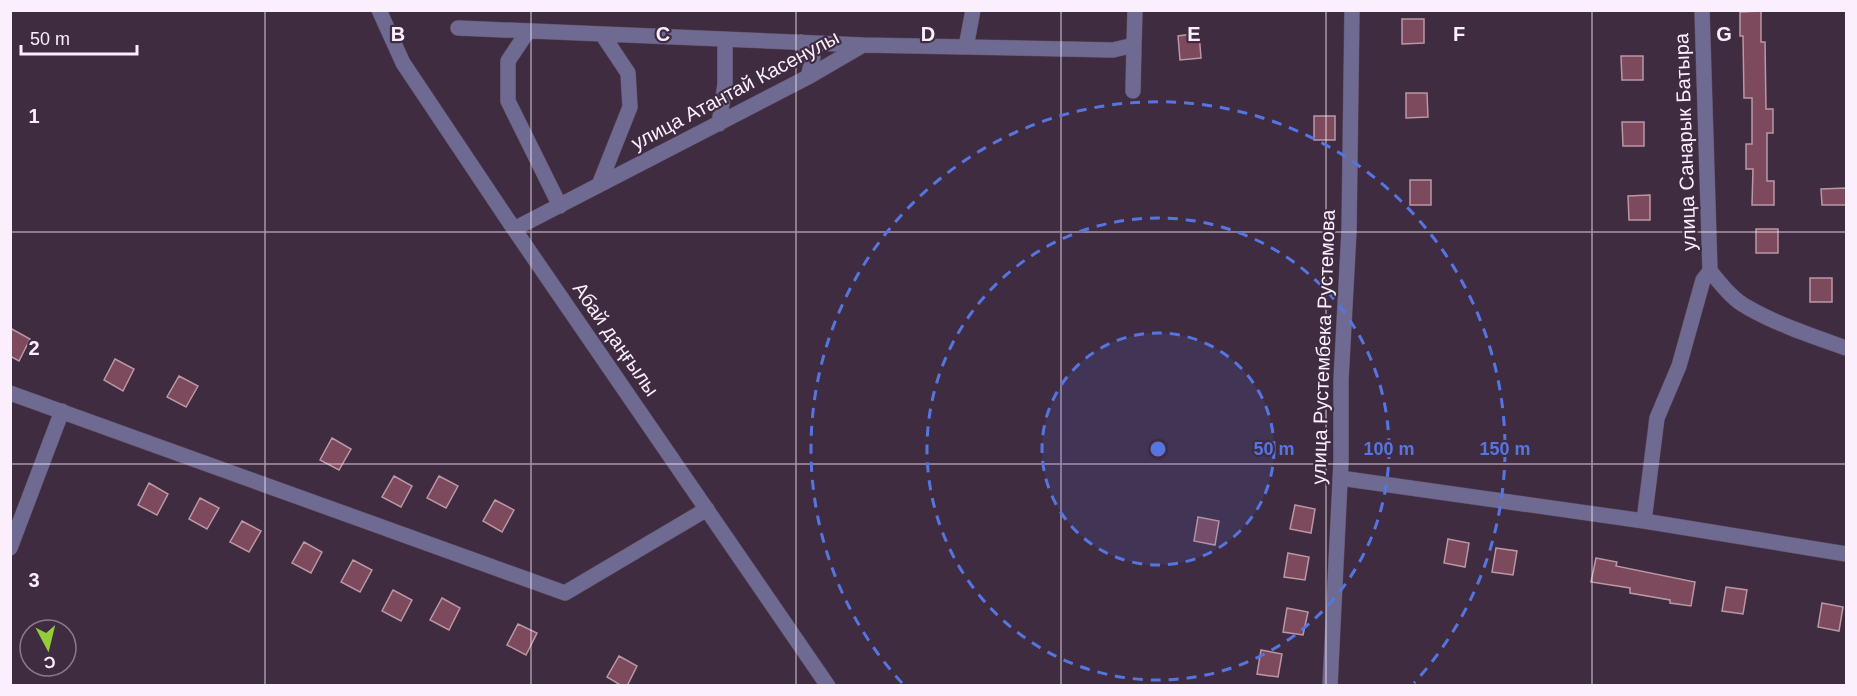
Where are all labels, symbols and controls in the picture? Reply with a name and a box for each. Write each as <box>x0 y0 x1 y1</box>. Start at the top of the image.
scale bar <box>21 18 136 56</box>
text: B <box>391 23 405 45</box>
text: C <box>656 23 670 45</box>
text: D <box>921 23 935 45</box>
text: E <box>1187 23 1201 45</box>
text: F <box>1453 23 1465 45</box>
text: G <box>1716 23 1732 45</box>
street label: улица Атантай Касенулы <box>627 26 843 154</box>
text: 50 m <box>30 29 70 49</box>
street label: улица Санарык Батыра <box>1670 32 1700 251</box>
text: 1 <box>28 105 40 127</box>
street label: улица Рустембека Рустемова <box>1307 208 1339 485</box>
street label: Абай даңғылы <box>569 278 663 400</box>
text: 2 <box>28 337 40 359</box>
centre of rings <box>1148 439 1168 459</box>
text: 50 m <box>1253 439 1295 459</box>
text: 100 m <box>1363 439 1415 459</box>
text: 150 m <box>1479 439 1531 459</box>
text: 3 <box>28 569 40 591</box>
north arrow <box>18 618 78 678</box>
text: С <box>43 653 57 672</box>

